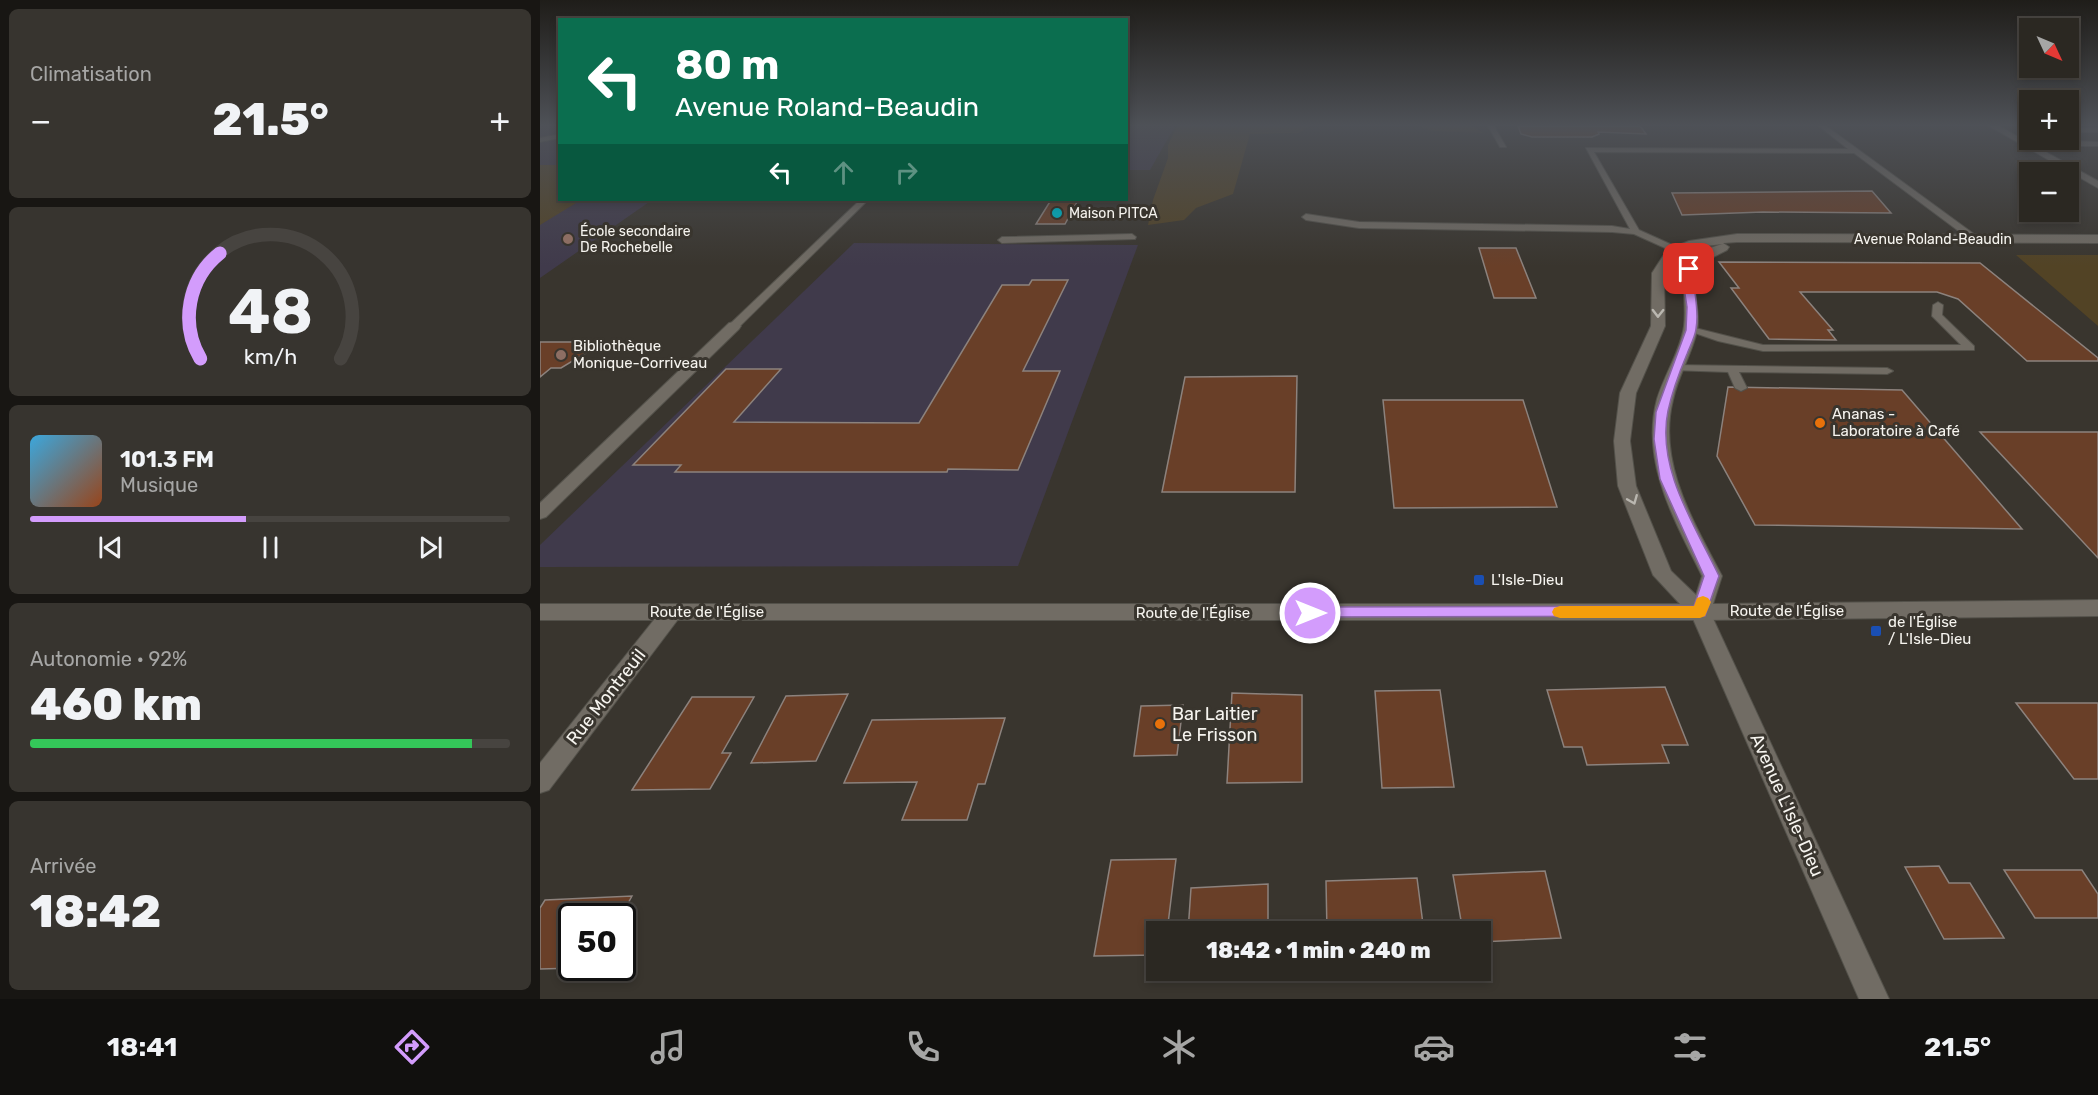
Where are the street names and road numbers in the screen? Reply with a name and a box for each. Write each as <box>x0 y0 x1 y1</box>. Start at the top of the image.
street label: Avenue Roland-Beaudin <box>1854 231 2012 248</box>
street label: Route de l'Église <box>1730 602 1844 620</box>
street label: Route de l'Église <box>650 603 764 621</box>
street label: Route de l'Église <box>1136 604 1250 622</box>
street label: Rue Montreuil <box>562 645 650 749</box>
street label: Avenue L'Isle-Dieu <box>1746 730 1828 880</box>

